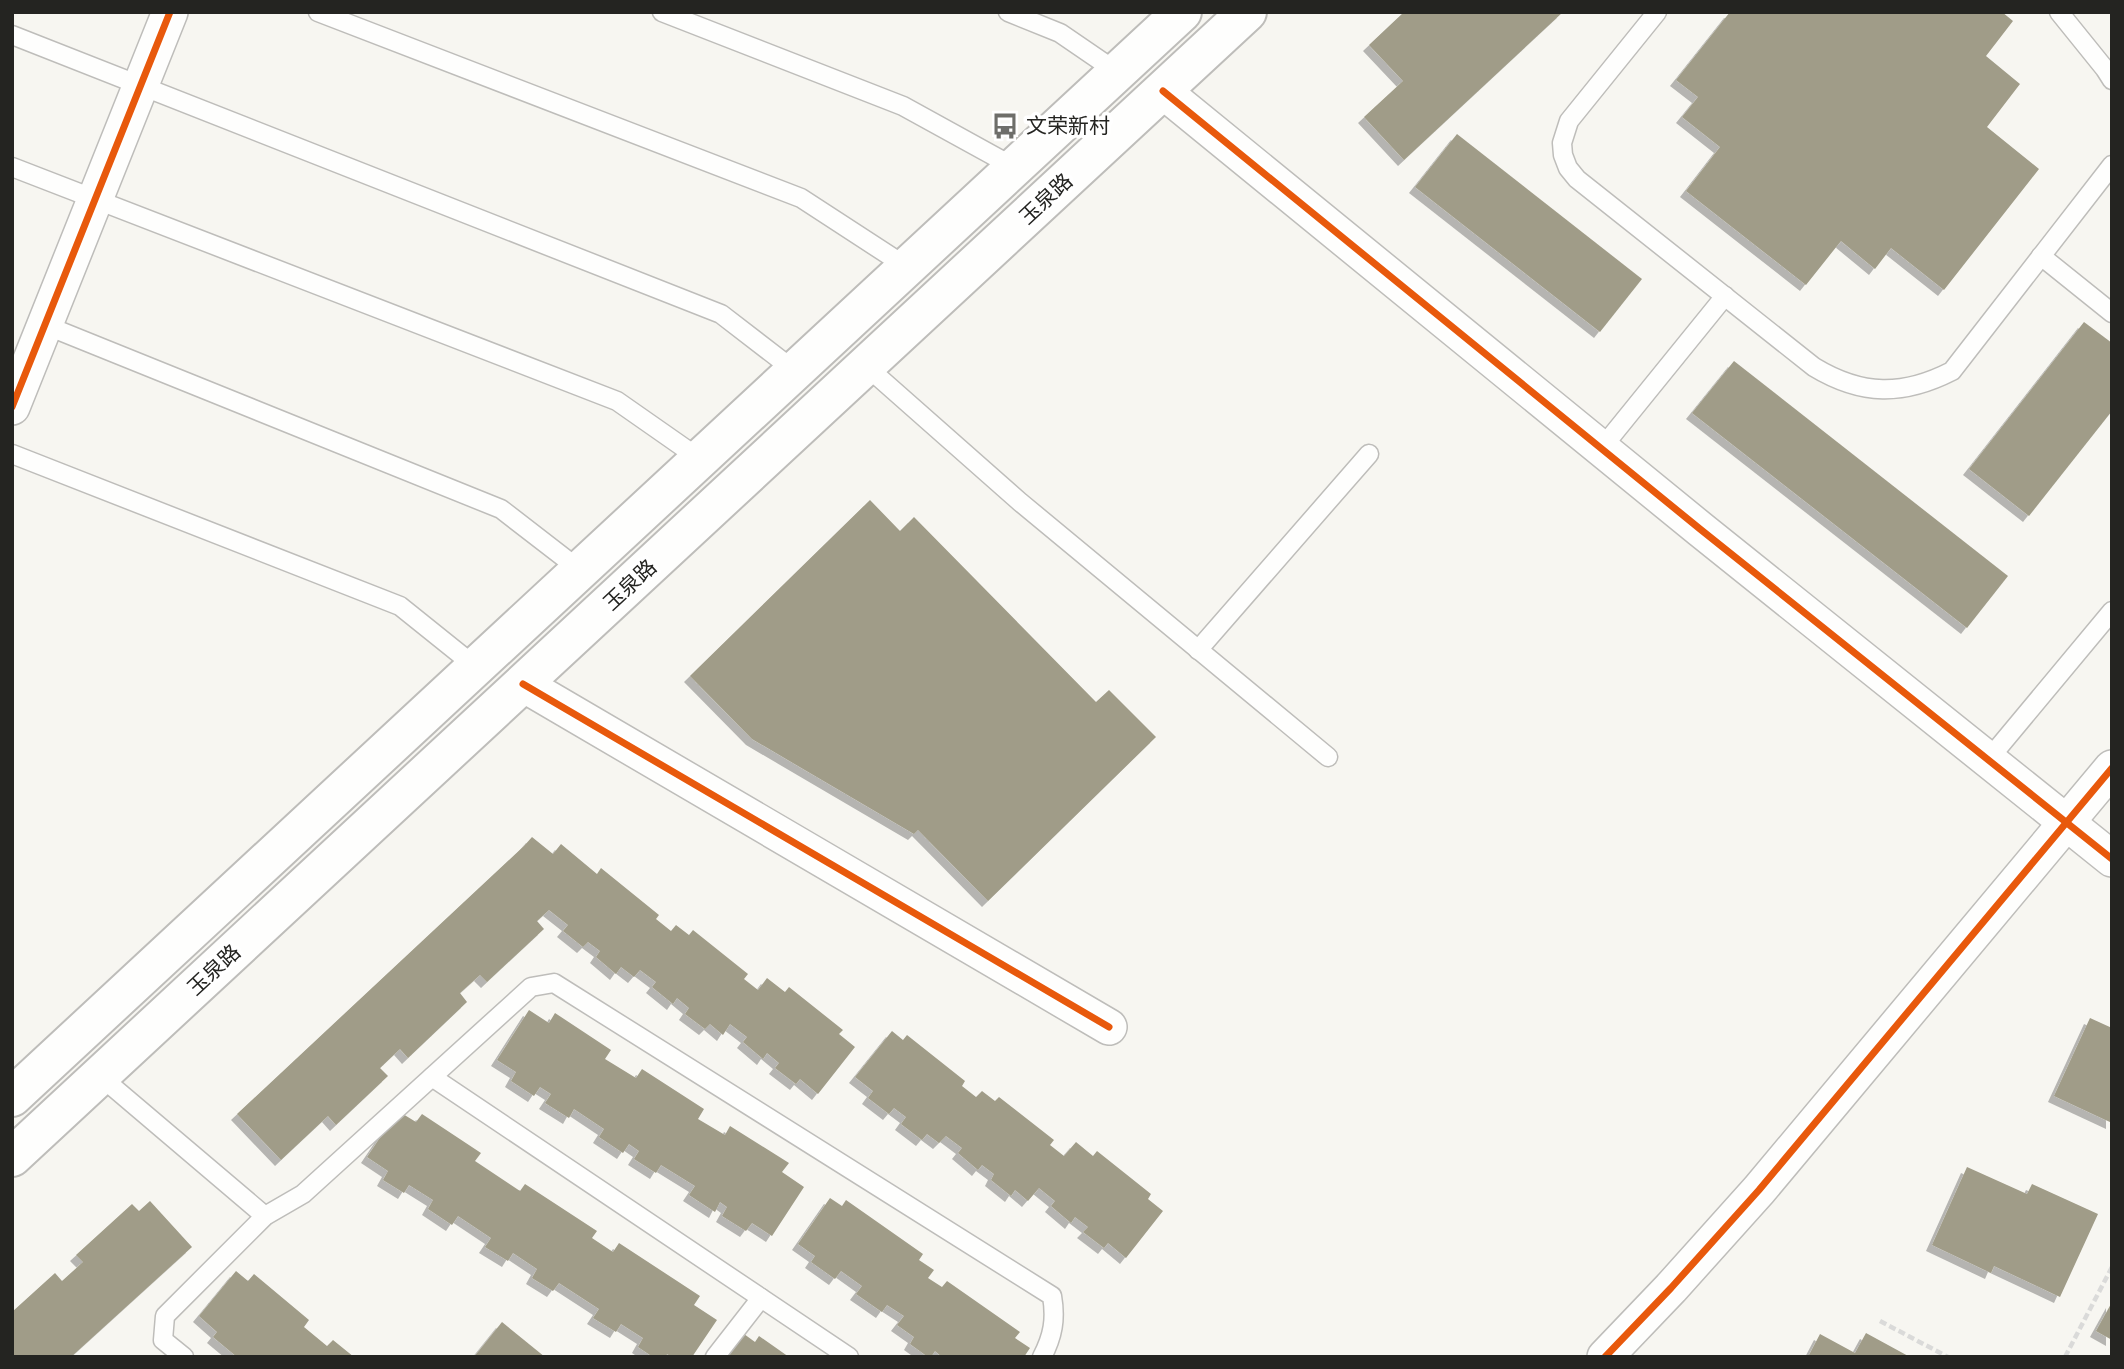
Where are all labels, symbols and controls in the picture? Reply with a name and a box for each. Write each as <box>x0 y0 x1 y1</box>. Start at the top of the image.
bus stop icon: 文荣新村 <box>990 111 1020 141</box>
place label: 文荣新村 <box>1026 111 1110 139</box>
street label: 玉泉路 <box>1013 167 1078 230</box>
street label: 玉泉路 <box>597 553 662 616</box>
street label: 玉泉路 <box>181 938 246 1001</box>

